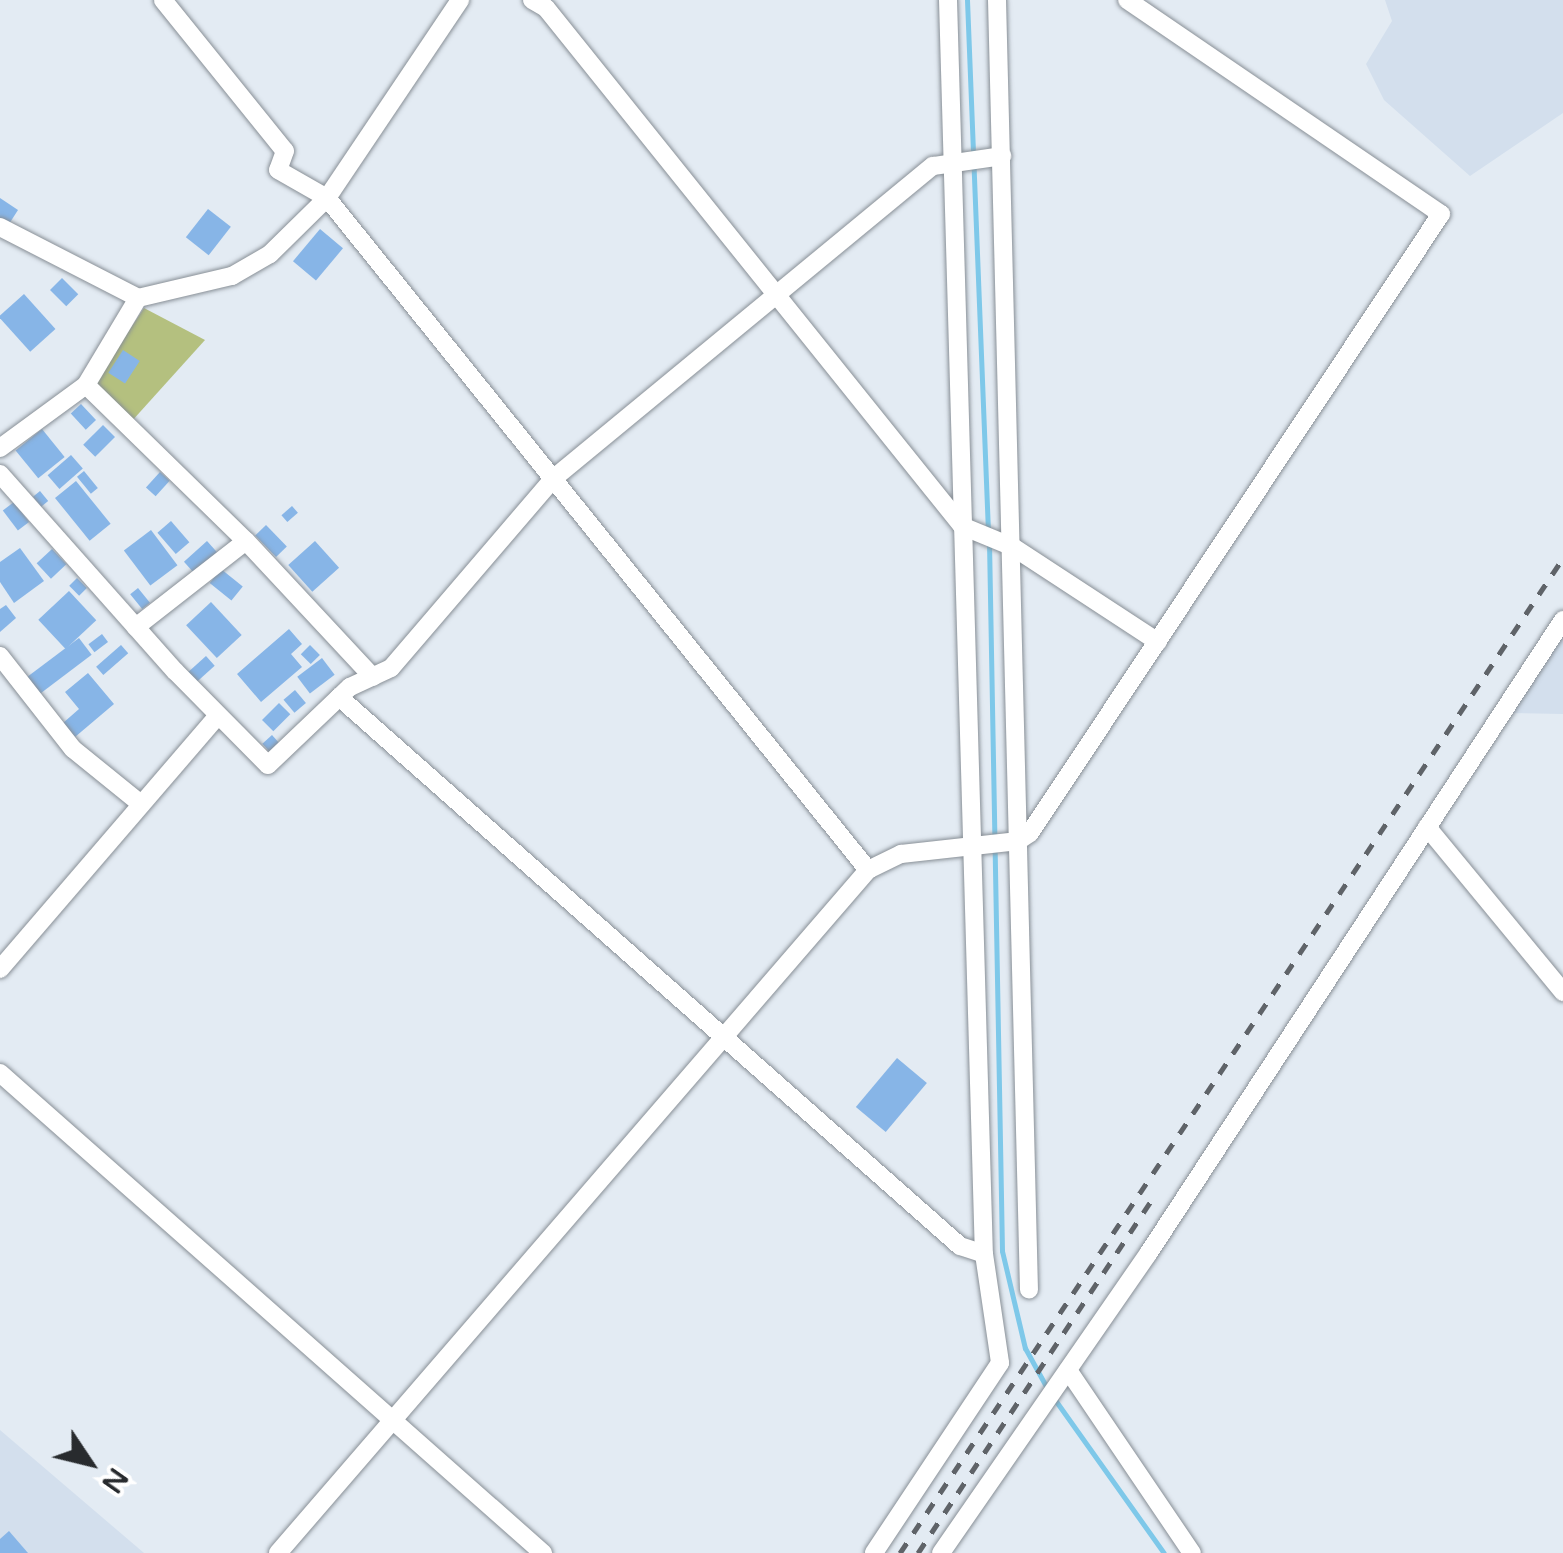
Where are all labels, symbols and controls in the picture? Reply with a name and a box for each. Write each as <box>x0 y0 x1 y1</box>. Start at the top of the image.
north arrow <box>40 1413 140 1513</box>
text: N <box>94 1461 135 1499</box>

